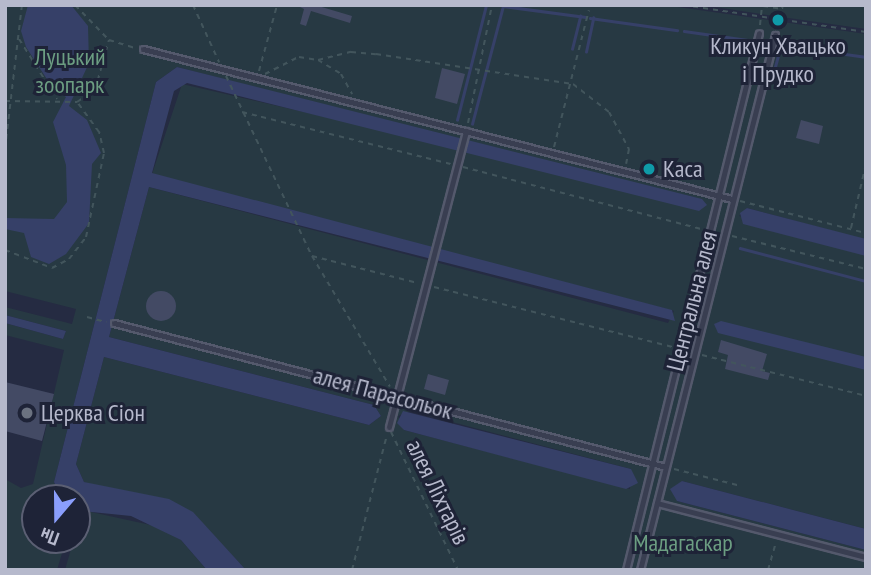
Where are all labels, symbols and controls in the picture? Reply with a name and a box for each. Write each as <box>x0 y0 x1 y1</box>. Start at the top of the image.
marker: Кликун Хвацько і Прудко <box>770 12 786 28</box>
place label: Кликун Хвацько і Прудко <box>710 32 846 88</box>
park label: Луцький зоопарк <box>34 43 106 99</box>
place label: Каса <box>663 155 703 183</box>
marker: Каса <box>641 161 657 177</box>
street label: Центральна алея <box>661 228 723 374</box>
street label: алея Парасольок <box>310 361 456 425</box>
place label: Церква Сіон <box>41 399 145 427</box>
marker: Церква Сіон <box>19 405 35 421</box>
street label: алея Ліхтарів <box>400 435 476 549</box>
north arrow <box>21 484 91 554</box>
text: Пн <box>37 522 62 551</box>
park label: Мадагаскар <box>633 529 733 557</box>

